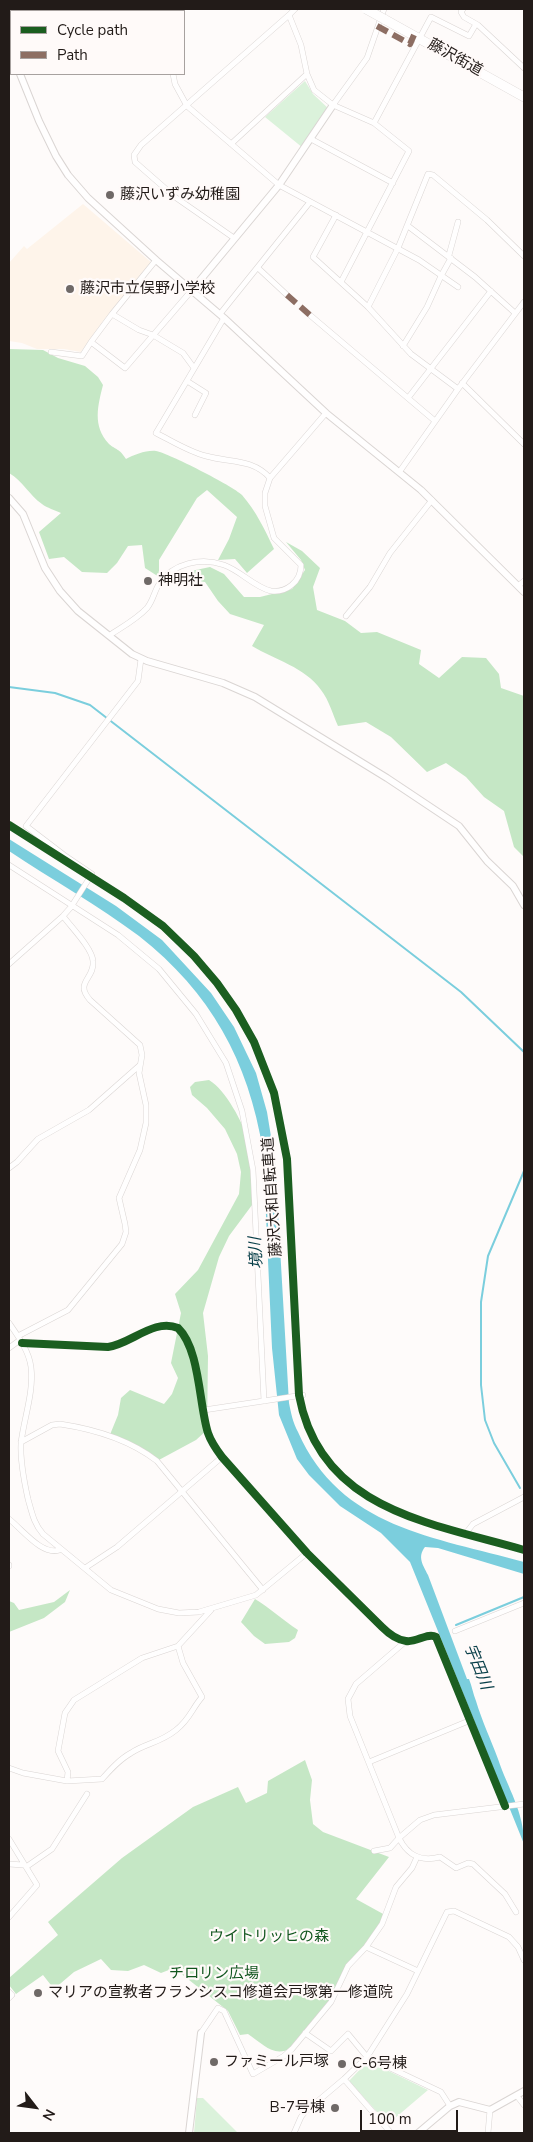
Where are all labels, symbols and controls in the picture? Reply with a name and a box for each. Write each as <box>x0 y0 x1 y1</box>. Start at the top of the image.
legend <box>10 10 185 75</box>
text: Cycle path <box>57 20 128 40</box>
street label: 藤沢街道 <box>424 36 486 80</box>
text: Path <box>57 45 88 65</box>
place label: 藤沢いずみ幼稚園 <box>120 186 240 204</box>
marker: 藤沢いずみ幼稚園 <box>104 189 116 201</box>
place label: 藤沢市立俣野小学校 <box>80 280 215 298</box>
marker: 藤沢市立俣野小学校 <box>64 283 76 295</box>
place label: 神明社 <box>158 572 203 590</box>
marker: 神明社 <box>142 575 154 587</box>
street label: 藤沢大和自転車道 <box>260 1137 286 1257</box>
water label: 境川 <box>247 1237 267 1269</box>
water label: 宇田川 <box>459 1641 495 1693</box>
park label: ウイトリッヒの森 <box>209 1928 329 1946</box>
park label: チロリン広場 <box>169 1965 259 1983</box>
place label: マリアの宣教者フランシスコ修道会戸塚第一修道院 <box>48 1984 393 2002</box>
marker: マリアの宣教者フランシスコ修道会戸塚第一修道院 <box>32 1987 44 1999</box>
place label: ファミール戸塚 <box>224 2053 329 2071</box>
place label: C-6号棟 <box>352 2055 407 2073</box>
marker: ファミール戸塚 <box>208 2056 220 2068</box>
marker: C-6号棟 <box>336 2058 348 2070</box>
north arrow <box>10 2082 60 2132</box>
place label: B-7号棟 <box>269 2099 325 2117</box>
scale bar <box>363 2100 460 2132</box>
marker: B-7号棟 <box>329 2102 341 2114</box>
text: N <box>38 2105 59 2124</box>
text: 100 m <box>368 2109 412 2129</box>

